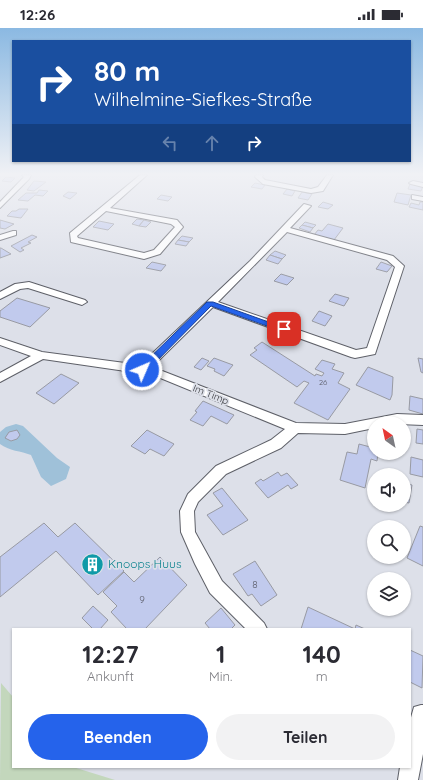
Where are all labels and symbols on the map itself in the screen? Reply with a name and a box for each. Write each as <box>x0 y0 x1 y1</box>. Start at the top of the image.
pin <box>267 312 301 346</box>
position arrow <box>121 349 163 391</box>
house number: 26 <box>319 377 328 387</box>
street label: Im Timp <box>191 381 231 408</box>
north arrow <box>367 416 411 460</box>
building icon: Knoops Huus <box>80 551 106 577</box>
place label: Knoops Huus <box>108 556 182 571</box>
house number: 8 <box>252 578 258 591</box>
house number: 9 <box>139 593 145 606</box>

